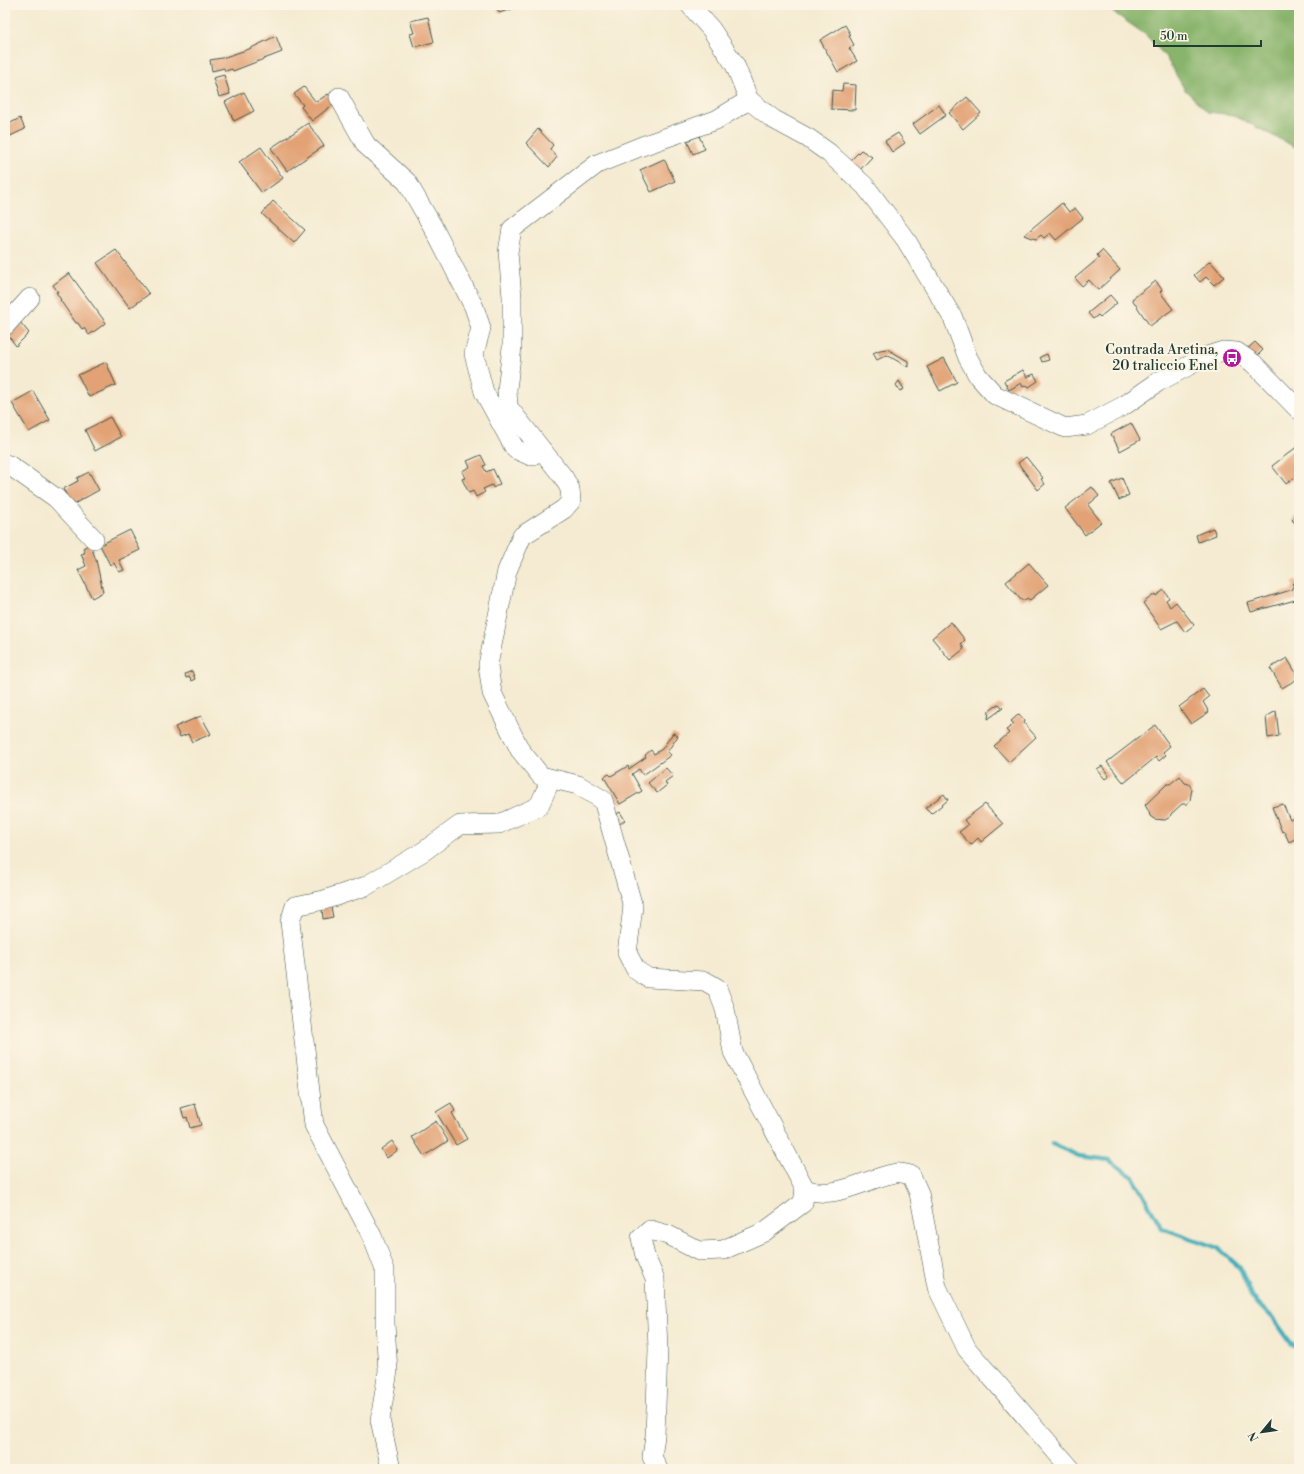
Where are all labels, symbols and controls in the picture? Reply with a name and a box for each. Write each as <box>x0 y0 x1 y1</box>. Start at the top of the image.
scale bar <box>1154 22 1261 48</box>
text: 50 m <box>1160 29 1188 44</box>
place label: Contrada Aretina, 20 traliccio Enel <box>1105 341 1218 375</box>
bus stop icon: Contrada Aretina, 20 traliccio Enel <box>1221 347 1243 369</box>
north arrow <box>1242 1412 1282 1452</box>
text: N <box>1246 1429 1262 1444</box>

